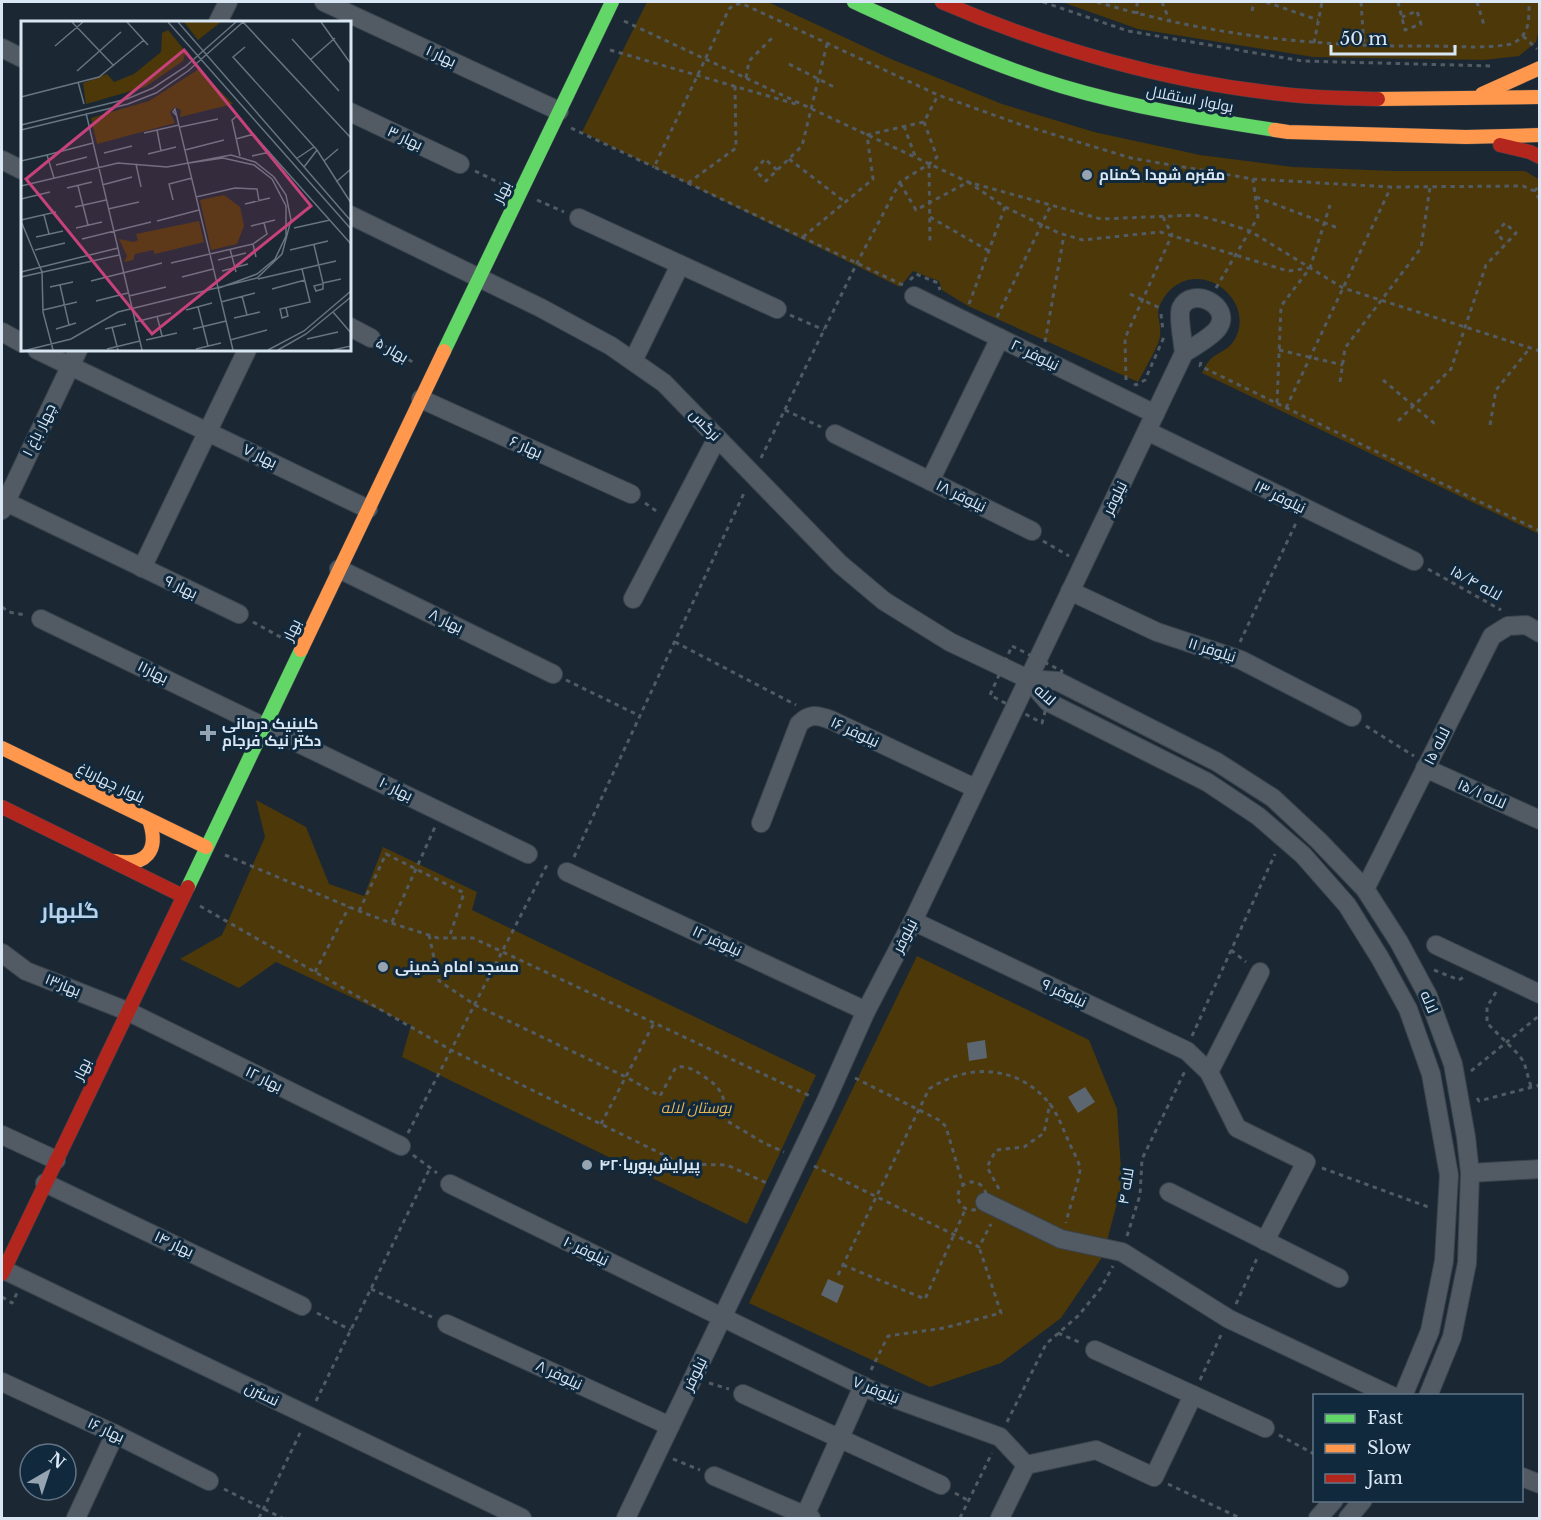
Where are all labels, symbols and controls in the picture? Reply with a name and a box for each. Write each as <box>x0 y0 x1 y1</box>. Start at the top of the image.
scale bar <box>1331 18 1456 56</box>
inset map <box>21 21 351 351</box>
text: 50 m <box>1340 28 1388 50</box>
street label: بهار ۱ <box>423 40 459 72</box>
street label: بولوار استقلال <box>1145 81 1235 116</box>
street label: بهار ۳ <box>384 121 426 155</box>
place label: مقبره شهدا گمنام <box>1099 165 1225 185</box>
marker: مقبره شهدا گمنام <box>1080 168 1094 182</box>
street label: بهار <box>488 178 516 207</box>
street label: بهار ۵ <box>372 333 412 367</box>
street label: نیلوفر ۲۰ <box>1008 335 1062 374</box>
street label: چهار باغ ۱ <box>18 400 61 460</box>
street label: نرگس <box>685 405 725 445</box>
street label: بهار ۶ <box>507 431 545 463</box>
street label: بهار ۷ <box>239 439 281 473</box>
street label: نیلوفر ۱۸ <box>933 475 989 516</box>
street label: نیلوفر ۱۳ <box>1252 476 1309 517</box>
street label: نیلوفر <box>1098 478 1131 519</box>
street label: لاله ۱۵/۴ <box>1447 561 1506 605</box>
street label: بهار ۹ <box>161 570 201 604</box>
street label: بهار ۸ <box>425 604 467 638</box>
street label: بهار <box>278 616 306 645</box>
street label: نیلوفر ۱۱ <box>1186 633 1238 666</box>
street label: بهار۱۱ <box>134 656 172 688</box>
street label: لاله <box>1031 680 1060 709</box>
street label: نیلوفر ۱۶ <box>828 712 883 751</box>
place label: کلینیک درمانی دکتر نیک فرجام <box>222 714 321 751</box>
marker: کلینیک درمانی دکتر نیک فرجام <box>199 724 217 742</box>
street label: لاله ۱۵ <box>1419 724 1454 768</box>
street label: بلوار چهارباغ <box>73 758 148 809</box>
street label: بهار ۱۰ <box>376 772 416 806</box>
street label: لاله ۱۵/۱ <box>1455 774 1509 813</box>
district label: گلبهار <box>40 898 99 924</box>
street label: نیلوفر <box>888 916 921 957</box>
street label: نیلوفر ۱۲ <box>690 921 745 960</box>
place label: مسجد امام خمینی <box>395 957 519 977</box>
marker: مسجد امام خمینی <box>376 960 390 974</box>
street label: بهار۱۳ <box>42 969 84 1001</box>
street label: نیلوفر ۹ <box>1039 974 1090 1011</box>
street label: لاله <box>1416 988 1443 1016</box>
street label: بهار <box>68 1055 96 1084</box>
street label: بهار ۱۲ <box>242 1061 286 1097</box>
park label: بوستان لاله <box>661 1098 732 1117</box>
place label: پیرایش‌پوریا۴۲۰ <box>599 1155 701 1176</box>
marker: پیرایش‌پوریا۴۲۰ <box>580 1158 594 1172</box>
street label: لاله ۴ <box>1113 1166 1138 1206</box>
street label: بهار ۱۴ <box>151 1226 197 1262</box>
street label: نیلوفر ۱۰ <box>560 1231 612 1270</box>
street label: نیلوفر <box>678 1354 711 1395</box>
street label: نیلوفر ۸ <box>533 1356 585 1394</box>
street label: نیلوفر ۷ <box>850 1372 902 1408</box>
street label: نسترن <box>242 1377 282 1411</box>
legend <box>1313 1394 1523 1502</box>
text: Fast <box>1367 1407 1404 1429</box>
street label: بهار ۱۶ <box>84 1413 128 1447</box>
text: Slow <box>1367 1437 1412 1459</box>
north arrow <box>18 1442 78 1502</box>
text: N <box>45 1448 70 1473</box>
text: Jam <box>1365 1467 1403 1489</box>

